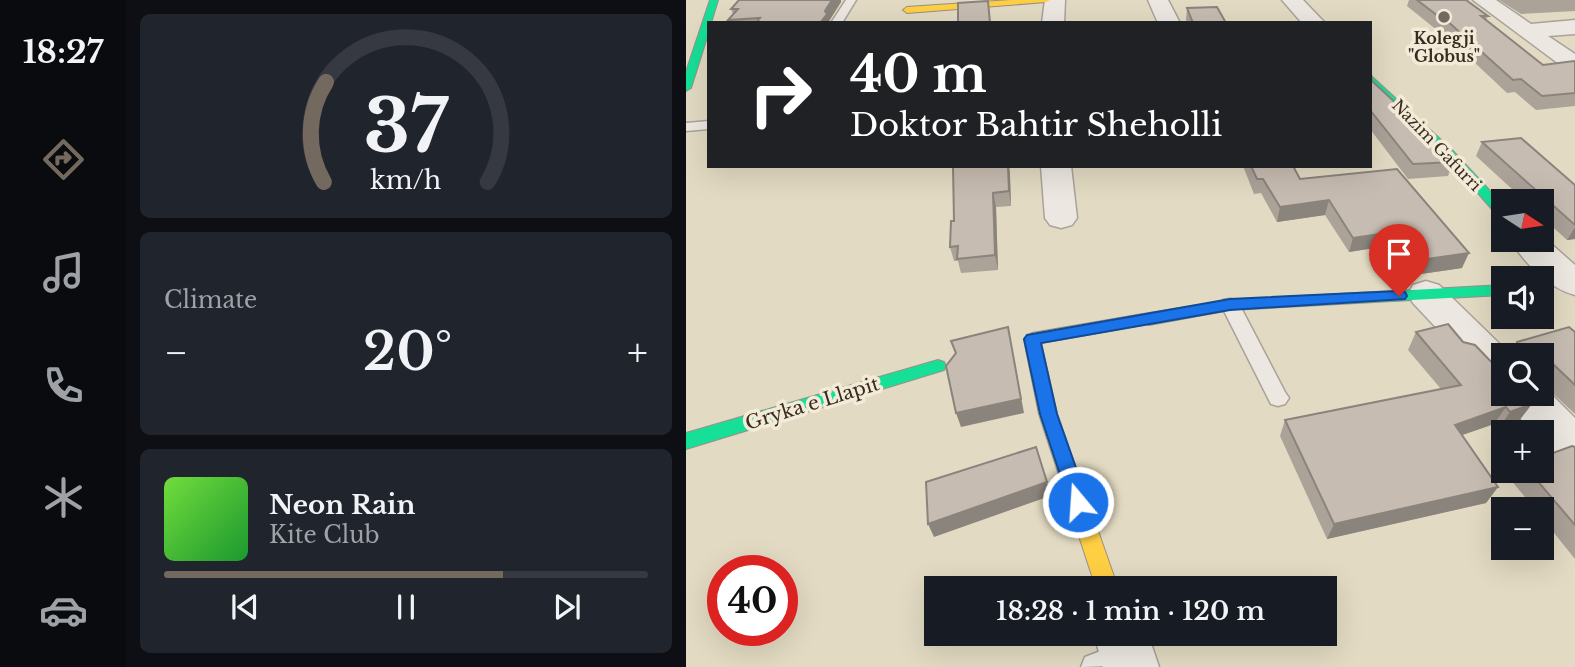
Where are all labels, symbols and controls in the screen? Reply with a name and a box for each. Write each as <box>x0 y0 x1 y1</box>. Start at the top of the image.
marker: Kolegji "Globus" <box>1436 9 1452 25</box>
place label: Kolegji "Globus" <box>1408 28 1480 66</box>
text: 18:27 <box>23 32 103 72</box>
text: 40 m <box>850 44 987 105</box>
icon: right <box>735 49 826 140</box>
text: 37 <box>364 81 449 172</box>
street label: Nazim Gafurri <box>1388 95 1486 195</box>
text: Doktor Bahtir Sheholli <box>850 105 1222 145</box>
icon: directions <box>39 135 88 184</box>
text: km/h <box>371 165 441 196</box>
north arrow <box>1491 189 1554 252</box>
map controls <box>1491 189 1554 560</box>
pin <box>1369 224 1429 296</box>
icon: arrive <box>1380 235 1418 273</box>
icon: music <box>39 248 88 297</box>
button: sound <box>1491 266 1554 329</box>
text: Climate <box>164 286 257 314</box>
text: 20° <box>363 320 452 384</box>
text: − <box>164 329 188 376</box>
text: + <box>627 329 648 376</box>
button: search <box>1491 343 1554 406</box>
icon: phone <box>39 361 88 410</box>
street label: Gryka e Llapit <box>743 372 883 435</box>
button: + <box>1491 420 1554 483</box>
position arrow <box>1041 465 1115 539</box>
icon: climate <box>39 473 88 522</box>
text: Neon Rain <box>269 489 415 521</box>
button: − <box>1491 497 1554 560</box>
text: Kite Club <box>269 521 380 549</box>
speed limit sign: 40 <box>707 555 798 646</box>
icon: car <box>39 586 88 635</box>
icon: previous <box>226 588 264 626</box>
icon: pause <box>387 588 425 626</box>
icon: next <box>548 588 586 626</box>
text: 18:28 · 1 min · 120 m <box>996 595 1265 627</box>

